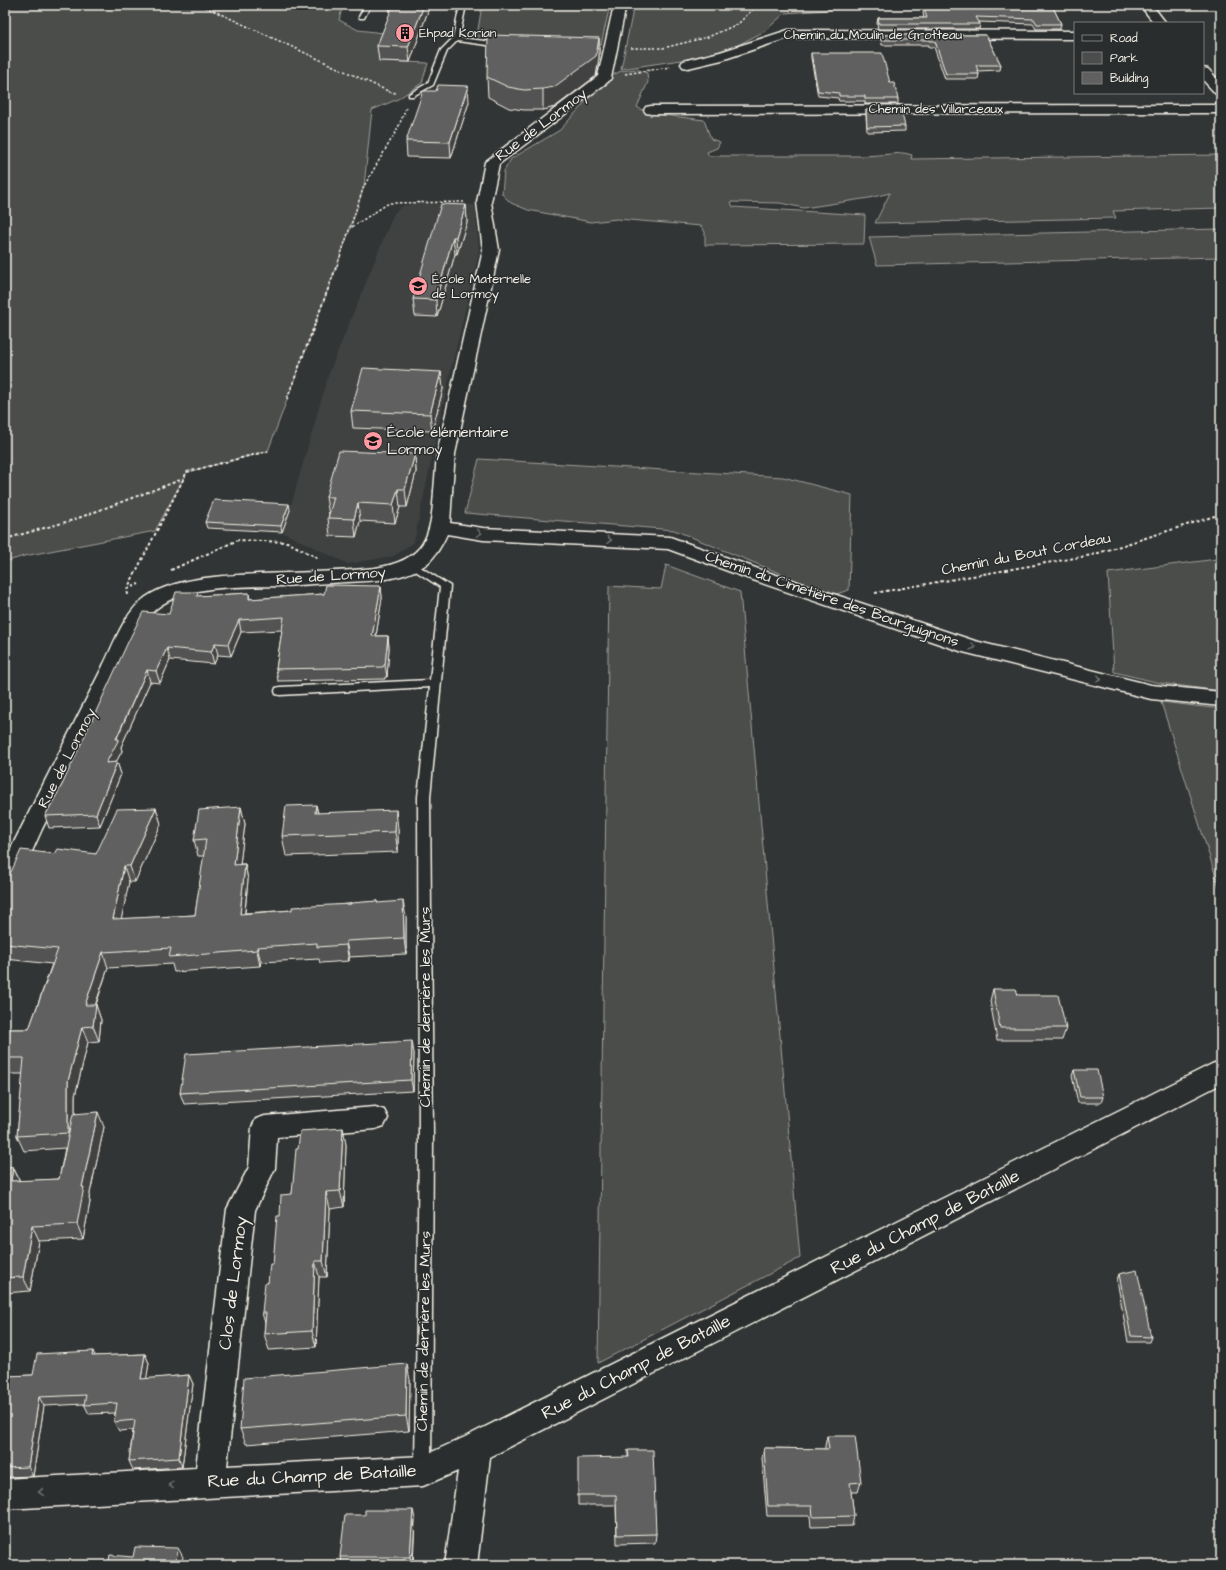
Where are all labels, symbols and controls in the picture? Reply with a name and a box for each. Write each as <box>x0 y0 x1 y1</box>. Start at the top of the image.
building icon: Ehpad Korian <box>394 22 416 44</box>
legend <box>1074 22 1204 94</box>
place label: Ehpad Korian <box>419 24 497 42</box>
street label: Chemin du Moulin de Grotteau <box>784 26 963 44</box>
text: Road <box>1110 30 1138 47</box>
text: Park <box>1110 50 1138 67</box>
text: Building <box>1110 70 1148 88</box>
street label: Rue de Lormoy <box>491 84 592 167</box>
street label: Chemin des Villarceaux <box>869 100 1004 118</box>
place label: École Maternelle de Lormoy <box>432 270 531 304</box>
school or university icon: École Maternelle de Lormoy <box>407 275 429 297</box>
place label: École élémentaire Lormoy <box>387 422 509 461</box>
school or university icon: École élémentaire Lormoy <box>362 430 384 452</box>
street label: Chemin du Bout Cordeau <box>940 527 1113 581</box>
one-way arrow <box>476 528 482 537</box>
one-way arrow <box>606 536 612 544</box>
street label: Chemin du Cimetière des Bourguignons <box>702 546 962 654</box>
street label: Rue de Lormoy <box>276 562 387 591</box>
one-way arrow <box>969 642 976 651</box>
one-way arrow <box>1095 674 1102 683</box>
street label: Rue de Lormoy <box>33 704 102 812</box>
street label: Chemin de derrière les Murs <box>415 906 436 1107</box>
street label: Rue du Champ de Bataille <box>826 1163 1024 1281</box>
street label: Clos de Lormoy <box>212 1215 255 1351</box>
street label: Chemin de derrière les Murs <box>412 1230 436 1431</box>
street label: Rue du Champ de Bataille <box>537 1308 735 1426</box>
street label: Rue du Champ de Bataille <box>207 1458 417 1494</box>
one-way arrow <box>168 1480 174 1489</box>
one-way arrow <box>38 1487 44 1496</box>

